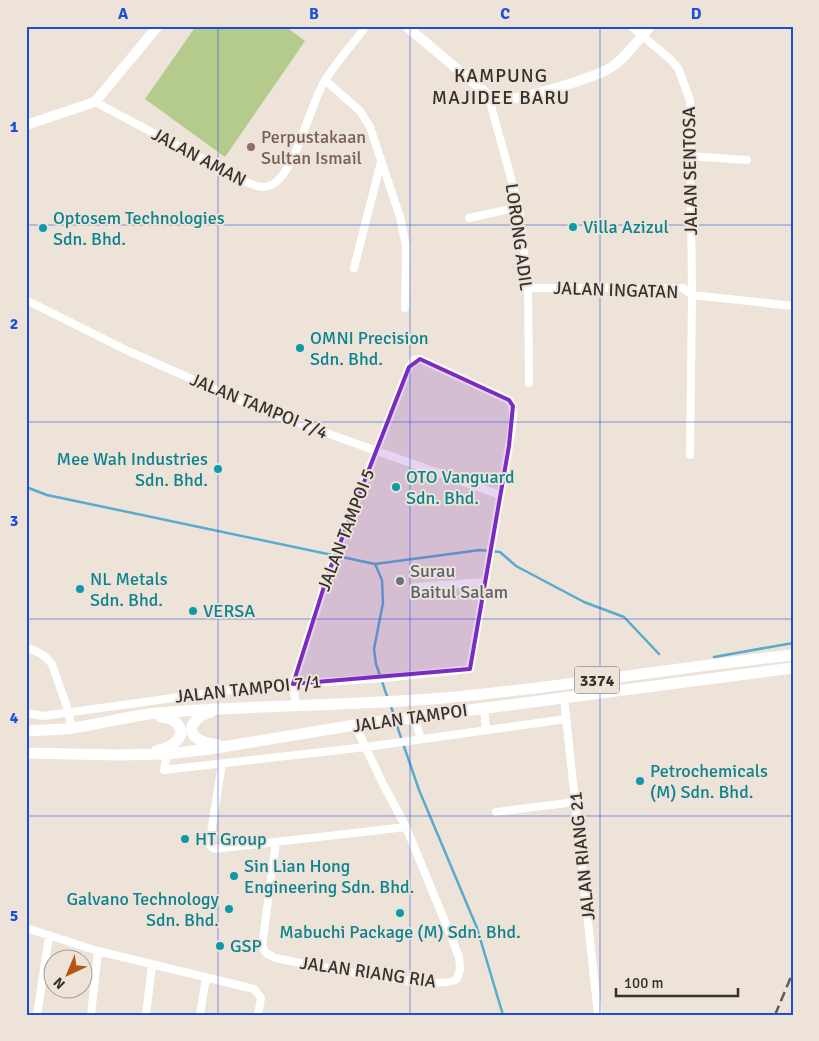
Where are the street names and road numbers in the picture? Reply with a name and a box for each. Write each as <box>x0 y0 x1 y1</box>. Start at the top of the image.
street label: JALAN SENTOSA <box>678 106 702 236</box>
street label: JALAN AMAN <box>148 123 250 191</box>
street label: LORONG ADIL <box>501 182 537 292</box>
street label: JALAN INGATAN <box>553 277 679 303</box>
street label: JALAN TAMPOI 7/4 <box>187 368 331 444</box>
street label: JALAN TAMPOI 5 <box>313 466 379 594</box>
road number: 3374 <box>574 666 620 694</box>
street label: JALAN TAMPOI 7/1 <box>174 670 322 708</box>
street label: JALAN TAMPOI <box>351 699 469 737</box>
street label: JALAN RIANG 21 <box>564 790 600 922</box>
street label: JALAN RIANG RIA <box>299 952 437 992</box>

